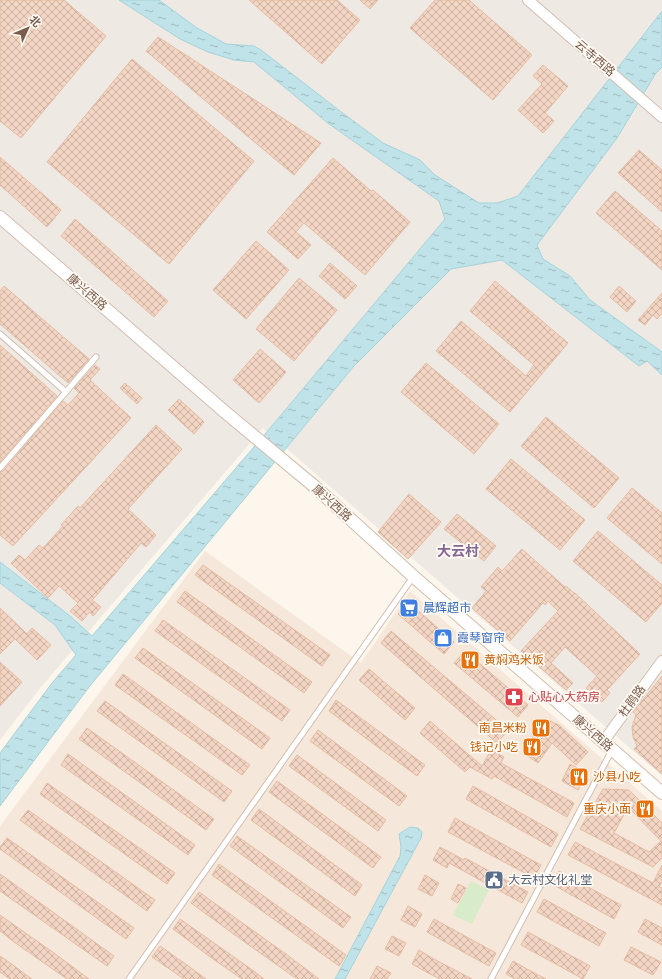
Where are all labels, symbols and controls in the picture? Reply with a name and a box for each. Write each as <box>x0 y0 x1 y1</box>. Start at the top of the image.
north arrow <box>8 8 48 48</box>
text: 北 <box>26 13 43 31</box>
street label: 云寺西路 <box>571 37 618 81</box>
street label: 康兴西路 <box>63 271 110 315</box>
street label: 康兴西路 <box>308 482 355 526</box>
district label: 大云村 <box>437 543 479 561</box>
supermarket icon: 晨辉超市 <box>398 597 420 619</box>
place label: 晨辉超市 <box>423 601 471 617</box>
shop icon: 霞琴窗帘 <box>432 627 454 649</box>
place label: 霞琴窗帘 <box>457 631 505 647</box>
restaurant icon: 黄焖鸡米饭 <box>459 649 481 671</box>
place label: 黄焖鸡米饭 <box>484 653 544 669</box>
street label: 杜鹃路 <box>616 682 650 721</box>
pharmacy icon: 心贴心大药房 <box>503 686 525 708</box>
place label: 心贴心大药房 <box>528 690 600 706</box>
street label: 康兴西路 <box>569 712 616 756</box>
restaurant icon: 南昌米粉 <box>530 717 552 739</box>
place label: 南昌米粉 <box>479 721 527 737</box>
restaurant icon: 钱记小吃 <box>521 736 543 758</box>
place label: 钱记小吃 <box>470 740 518 756</box>
restaurant icon: 沙县小吃 <box>568 766 590 788</box>
place label: 沙县小吃 <box>593 770 641 786</box>
restaurant icon: 重庆小面 <box>634 798 656 820</box>
place label: 重庆小面 <box>583 802 631 818</box>
public building icon: 大云村文化礼堂 <box>483 869 505 891</box>
place label: 大云村文化礼堂 <box>508 873 592 889</box>

